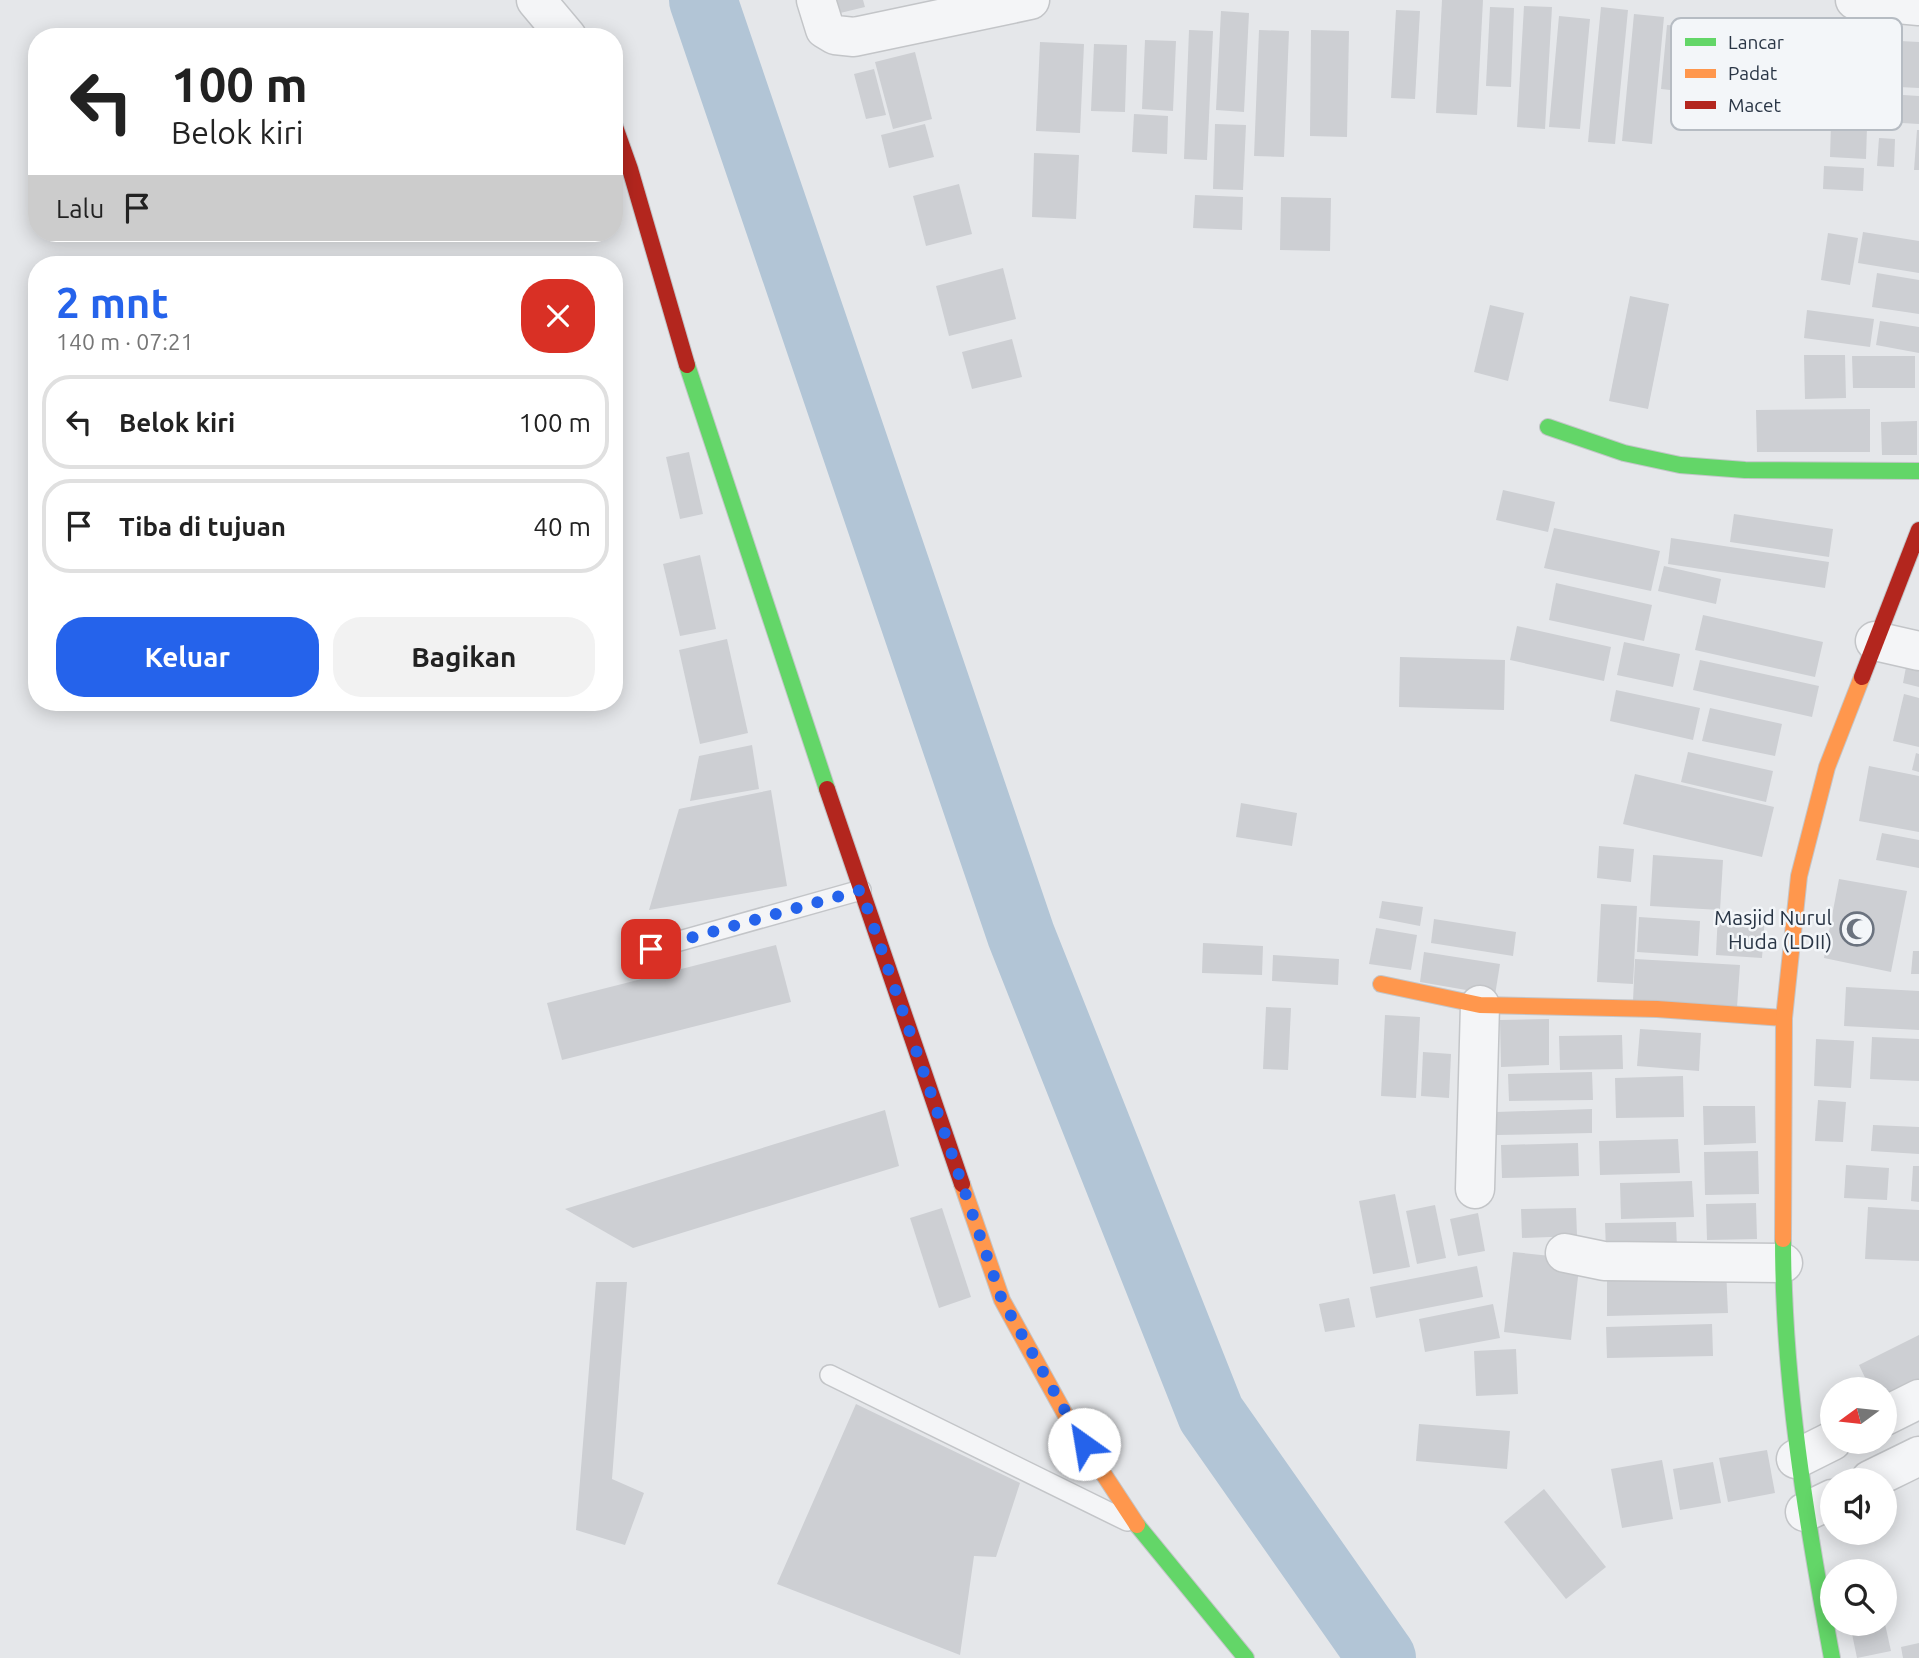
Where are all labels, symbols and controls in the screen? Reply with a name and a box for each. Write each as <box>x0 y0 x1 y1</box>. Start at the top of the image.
legend <box>1671 18 1902 130</box>
text: Lancar <box>1728 31 1784 53</box>
icon: left <box>56 56 147 147</box>
text: 100 m <box>171 56 308 111</box>
text: Padat <box>1728 62 1778 84</box>
text: Macet <box>1728 94 1782 116</box>
text: Belok kiri <box>171 114 303 150</box>
icon: arrive <box>118 189 156 227</box>
text: Lalu <box>56 194 104 223</box>
text: 2 mnt <box>56 279 169 326</box>
button: close <box>521 279 595 353</box>
text: 140 m · 07:21 <box>56 329 194 354</box>
icon: left <box>60 403 98 441</box>
text: Belok kiri <box>119 408 235 437</box>
text: 100 m <box>519 408 591 437</box>
icon: arrive <box>60 507 98 545</box>
text: Tiba di tujuan <box>119 512 286 541</box>
text: 40 m <box>533 512 591 541</box>
button: Keluar <box>56 617 319 697</box>
button: Bagikan <box>333 617 595 697</box>
place label: Masjid Nurul Huda (LDII) <box>1714 905 1832 953</box>
mosque icon: Masjid Nurul Huda (LDII) <box>1838 910 1876 948</box>
pin <box>621 919 681 979</box>
icon: arrive <box>632 930 670 968</box>
north arrow <box>1820 1377 1897 1454</box>
map controls <box>1820 1377 1897 1636</box>
position arrow <box>1047 1407 1121 1481</box>
button: sound <box>1820 1468 1897 1545</box>
button: search <box>1820 1559 1897 1636</box>

